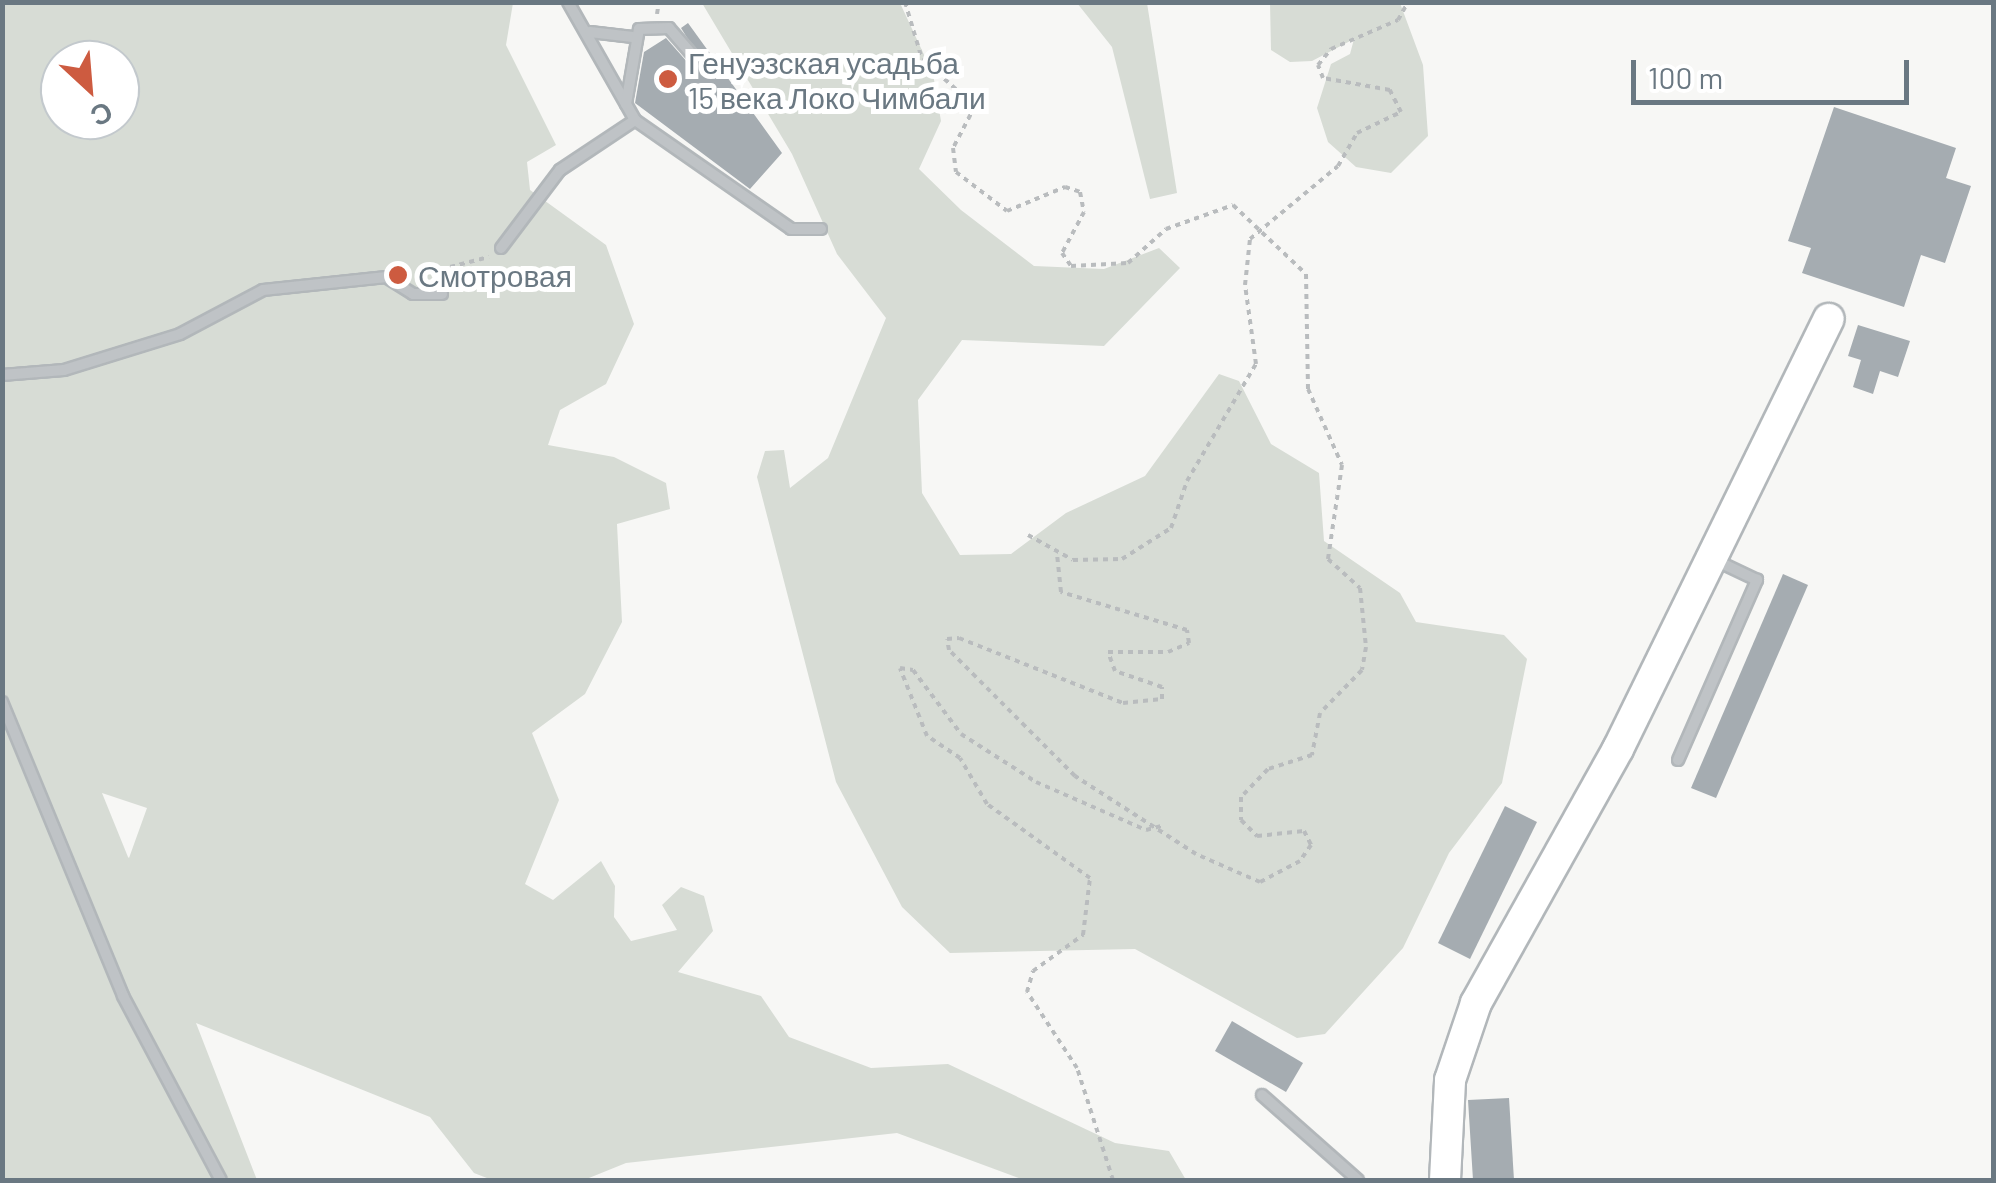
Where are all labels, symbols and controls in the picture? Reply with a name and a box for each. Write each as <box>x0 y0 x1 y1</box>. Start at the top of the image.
north arrow <box>40 40 140 140</box>
scale bar <box>1636 40 1914 102</box>
place label: Генуэзская усадьба 15 века Локо Чимбали <box>688 44 986 114</box>
text: 100 m <box>1648 59 1723 95</box>
marker: Генуэзская усадьба 15 века Локо Чимбали <box>657 68 679 90</box>
text: С <box>86 95 119 135</box>
place label: Смотровая <box>418 257 572 293</box>
marker: Смотровая <box>387 264 409 286</box>

